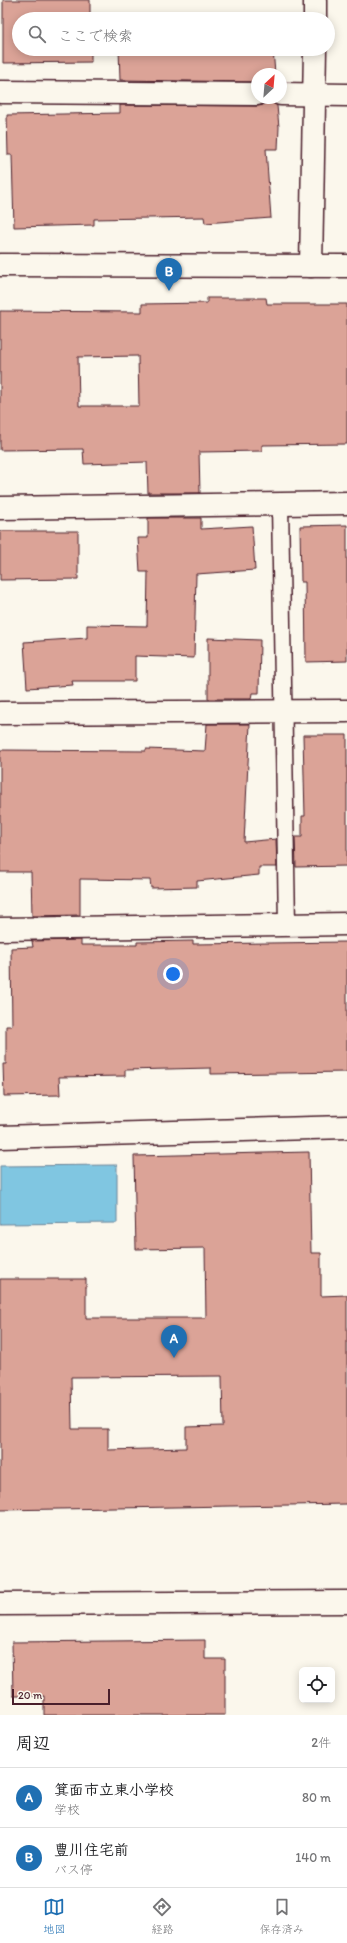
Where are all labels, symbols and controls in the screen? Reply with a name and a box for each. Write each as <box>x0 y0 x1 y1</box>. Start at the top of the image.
search box <box>12 12 335 56</box>
icon: search <box>26 23 48 45</box>
text: ここで検索 <box>58 27 133 45</box>
north arrow <box>251 68 287 104</box>
pin: B <box>156 258 182 291</box>
your location <box>163 964 183 984</box>
pin: A <box>161 1325 187 1358</box>
map controls <box>299 1667 335 1703</box>
button: locate <box>299 1667 335 1703</box>
scale bar <box>12 1687 110 1706</box>
text: 20 m <box>18 1689 42 1702</box>
text: 周辺 <box>16 1733 50 1753</box>
text: 2件 <box>311 1735 331 1750</box>
text: 箕面市立東小学校 <box>54 1781 174 1799</box>
text: A <box>25 1790 33 1805</box>
text: 80 m <box>302 1790 331 1805</box>
text: 学校 <box>54 1802 80 1817</box>
text: 豊川住宅前 <box>54 1841 129 1859</box>
text: B <box>25 1850 33 1865</box>
text: 140 m <box>295 1850 331 1865</box>
text: バス停 <box>54 1862 93 1877</box>
tab: 地図 <box>43 1896 65 1936</box>
tab: 経路 <box>151 1896 173 1936</box>
tab: 保存済み <box>260 1896 304 1936</box>

